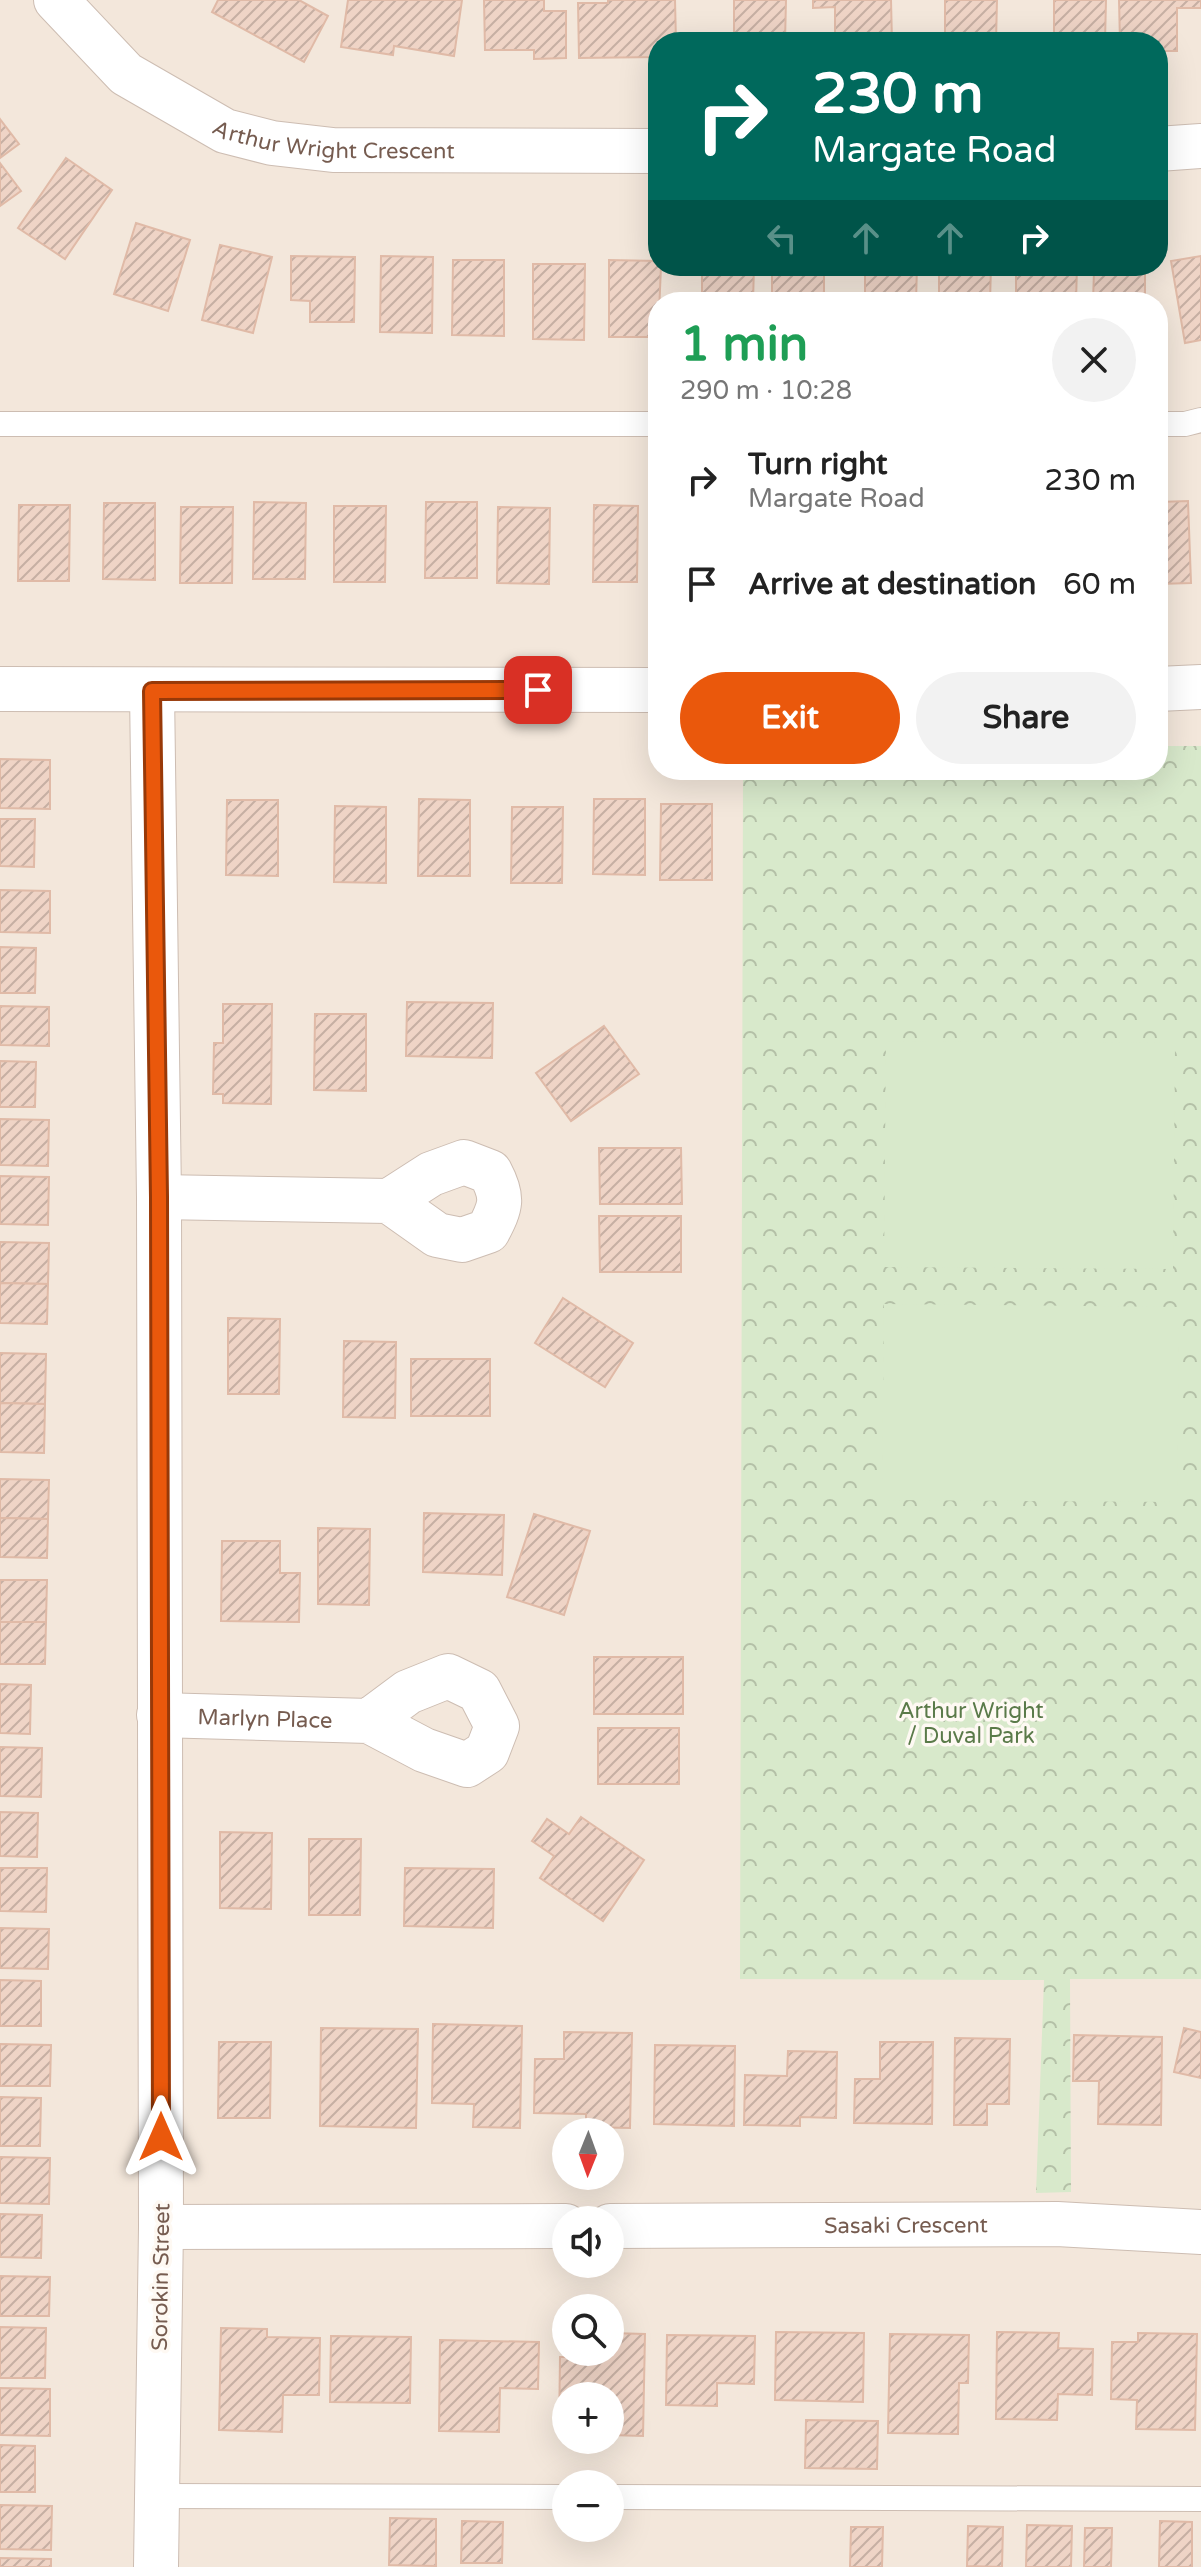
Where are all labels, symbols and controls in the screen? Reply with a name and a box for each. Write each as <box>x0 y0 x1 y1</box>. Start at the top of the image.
text: 230 m <box>812 61 983 128</box>
icon: right <box>680 64 784 168</box>
street label: Arthur Wright Crescent <box>208 115 455 164</box>
text: Margate Road <box>812 129 1056 172</box>
icon: left <box>760 216 804 260</box>
icon: ahead <box>844 216 888 260</box>
icon: ahead <box>928 216 972 260</box>
icon: right <box>1012 216 1056 260</box>
text: 1 min <box>680 316 808 374</box>
button: close <box>1052 318 1136 402</box>
text: 290 m · 10:28 <box>680 375 852 406</box>
text: Turn right <box>748 446 888 483</box>
icon: right <box>680 458 724 502</box>
text: 230 m <box>1044 462 1136 499</box>
text: Margate Road <box>748 483 925 514</box>
icon: arrive <box>680 562 724 606</box>
text: Arrive at destination <box>748 566 1036 603</box>
text: 60 m <box>1063 566 1136 603</box>
pin <box>504 656 572 724</box>
icon: arrive <box>516 668 560 712</box>
button: Exit <box>680 672 900 764</box>
button: Share <box>916 672 1136 764</box>
park label: Arthur Wright / Duval Park <box>898 1698 1044 1749</box>
street label: Marlyn Place <box>197 1704 333 1734</box>
position arrow <box>119 2095 203 2179</box>
north arrow <box>552 2118 624 2190</box>
map controls <box>552 2118 624 2542</box>
street label: Sorokin Street <box>147 2203 175 2351</box>
button: sound <box>552 2206 624 2278</box>
street label: Sasaki Crescent <box>824 2212 988 2239</box>
button: search <box>552 2294 624 2366</box>
button: + <box>552 2382 624 2454</box>
button: − <box>552 2470 624 2542</box>

